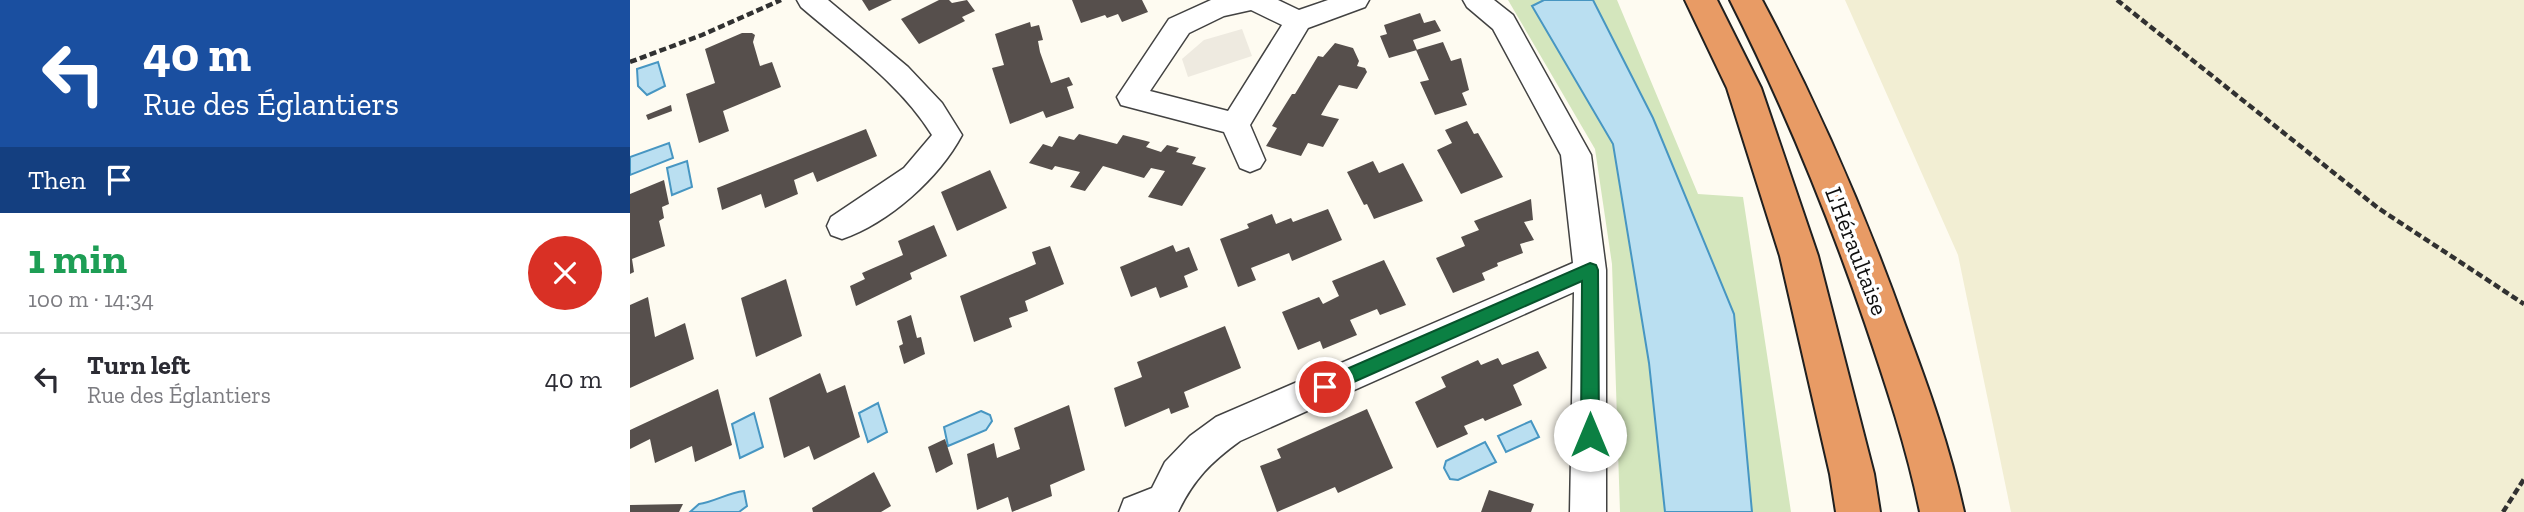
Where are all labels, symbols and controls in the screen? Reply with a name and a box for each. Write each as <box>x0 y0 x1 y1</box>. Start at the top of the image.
text: 40 m <box>143 25 251 84</box>
icon: left <box>28 28 119 119</box>
text: Rue des Églantiers <box>143 85 399 123</box>
icon: arrive <box>100 161 138 199</box>
text: Then <box>28 164 86 196</box>
street label: L'Héraultaise <box>1819 183 1895 319</box>
text: 1 min <box>28 233 127 284</box>
button: close <box>528 236 602 310</box>
text: 100 m · 14:34 <box>28 285 154 313</box>
text: Turn left <box>87 349 190 381</box>
pin <box>1295 357 1355 417</box>
icon: left <box>28 360 66 398</box>
text: 40 m <box>545 363 602 395</box>
icon: arrive <box>1306 368 1344 406</box>
text: Rue des Églantiers <box>87 381 271 409</box>
position arrow <box>1553 398 1627 472</box>

